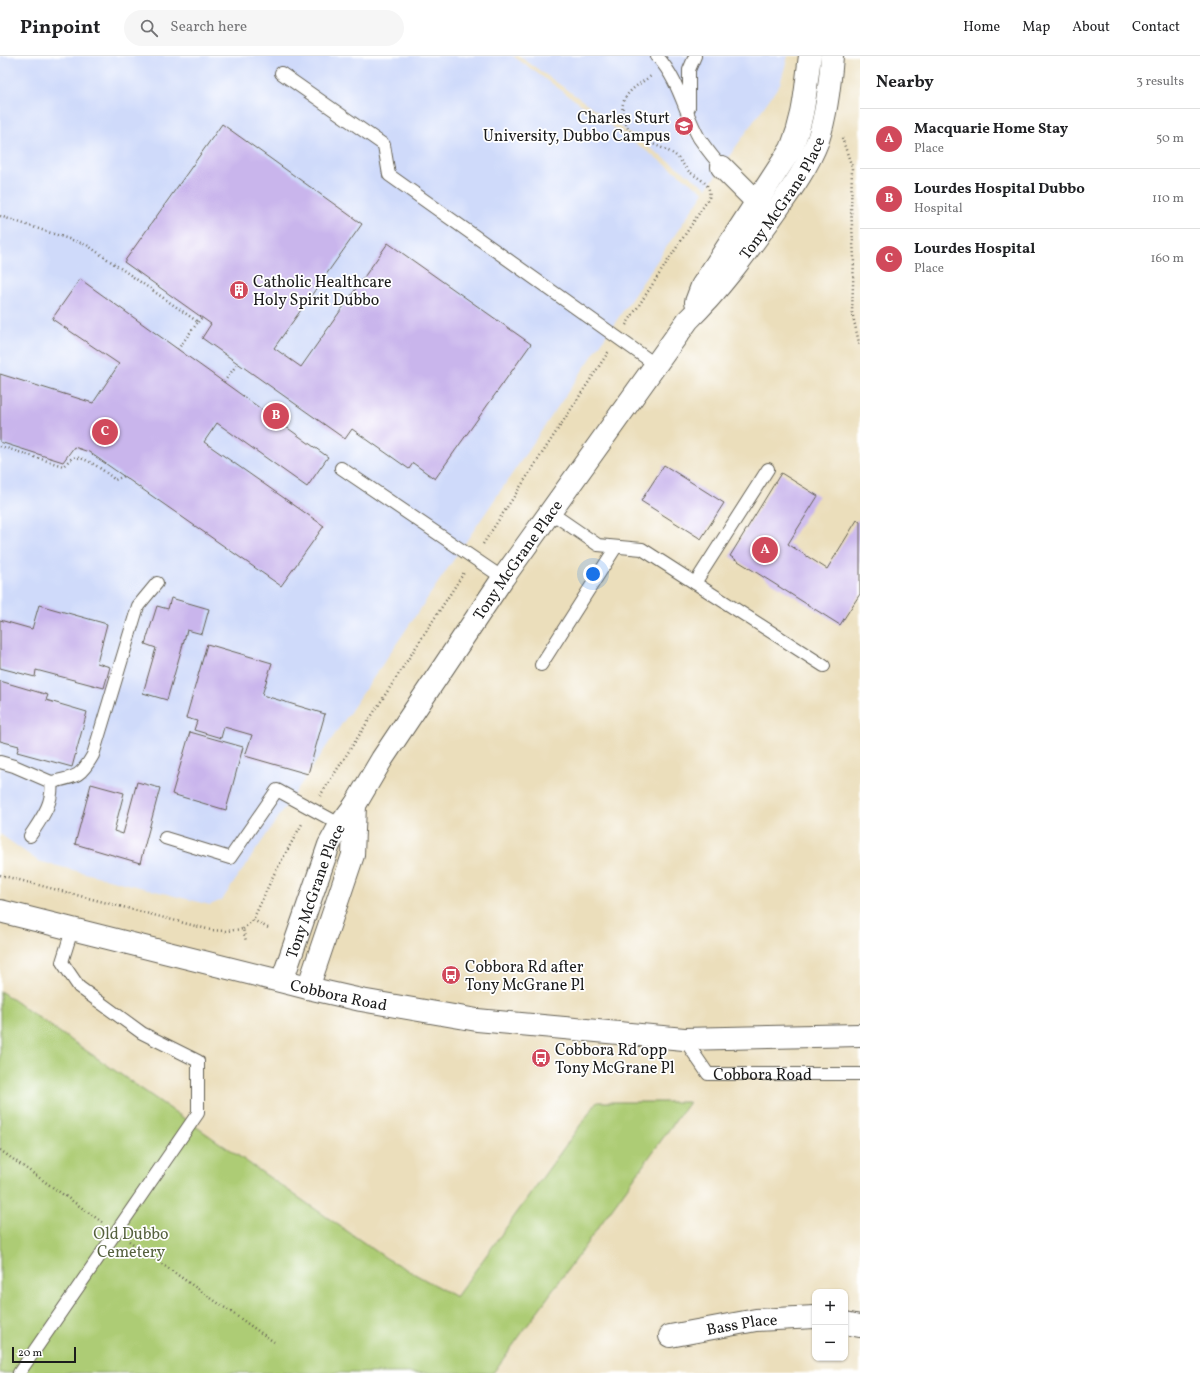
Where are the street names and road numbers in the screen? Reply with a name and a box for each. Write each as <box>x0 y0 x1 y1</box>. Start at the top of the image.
street label: Tony McGrane Place <box>735 134 831 265</box>
street label: Tony McGrane Place <box>469 496 569 625</box>
street label: Tony McGrane Place <box>282 820 352 962</box>
street label: Cobbora Road <box>288 975 389 1017</box>
street label: Cobbora Road <box>713 1065 812 1087</box>
street label: Bass Place <box>705 1310 778 1342</box>

